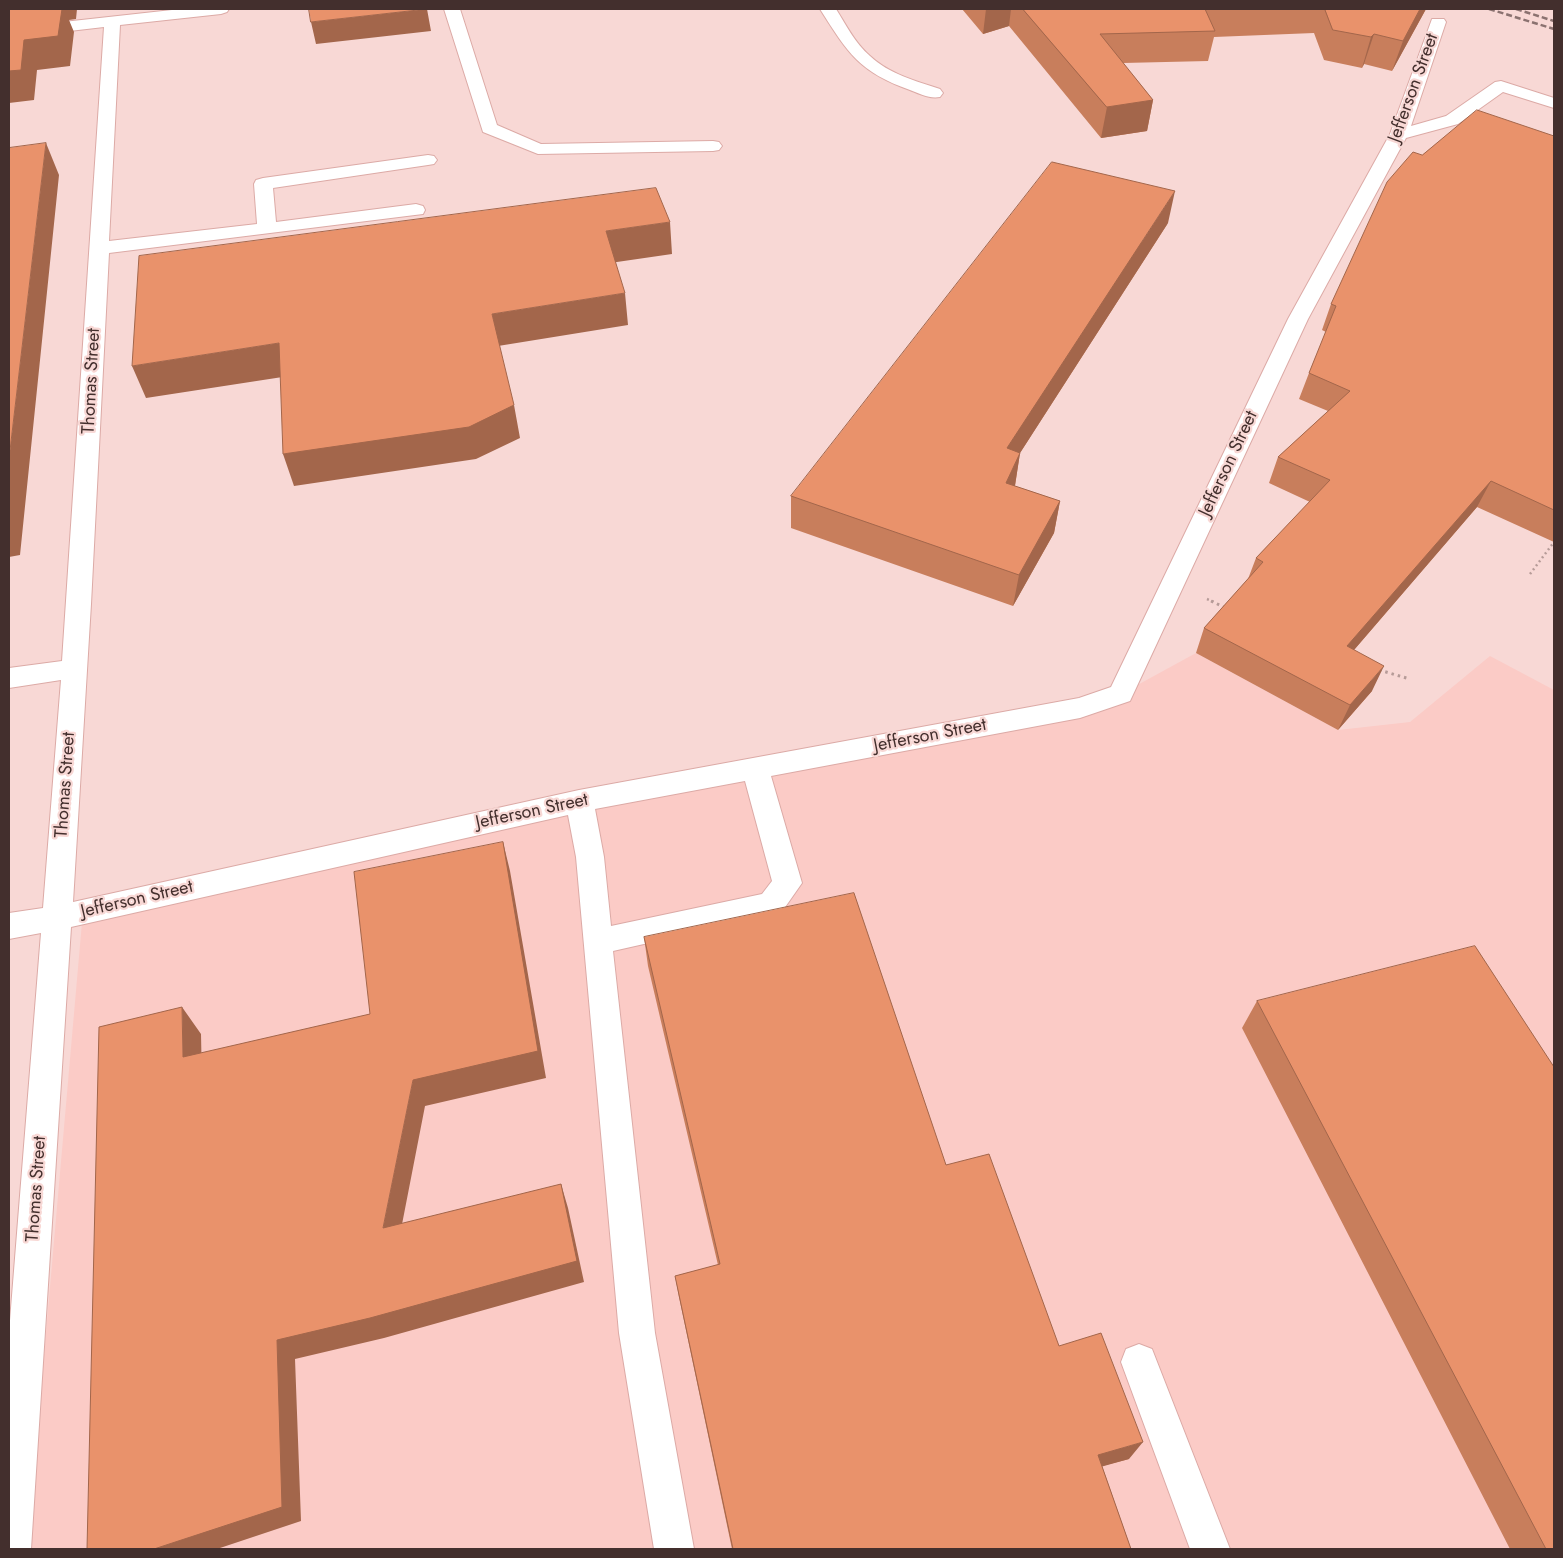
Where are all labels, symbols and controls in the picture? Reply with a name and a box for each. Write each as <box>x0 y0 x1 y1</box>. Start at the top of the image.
street label: Jefferson Street <box>1384 31 1444 145</box>
street label: Thomas Street <box>78 328 106 434</box>
street label: Jefferson Street <box>1195 408 1263 520</box>
street label: Jefferson Street <box>872 715 988 757</box>
street label: Thomas Street <box>52 731 80 839</box>
street label: Jefferson Street <box>474 790 590 834</box>
street label: Jefferson Street <box>79 877 195 923</box>
street label: Thomas Street <box>23 1135 51 1243</box>

